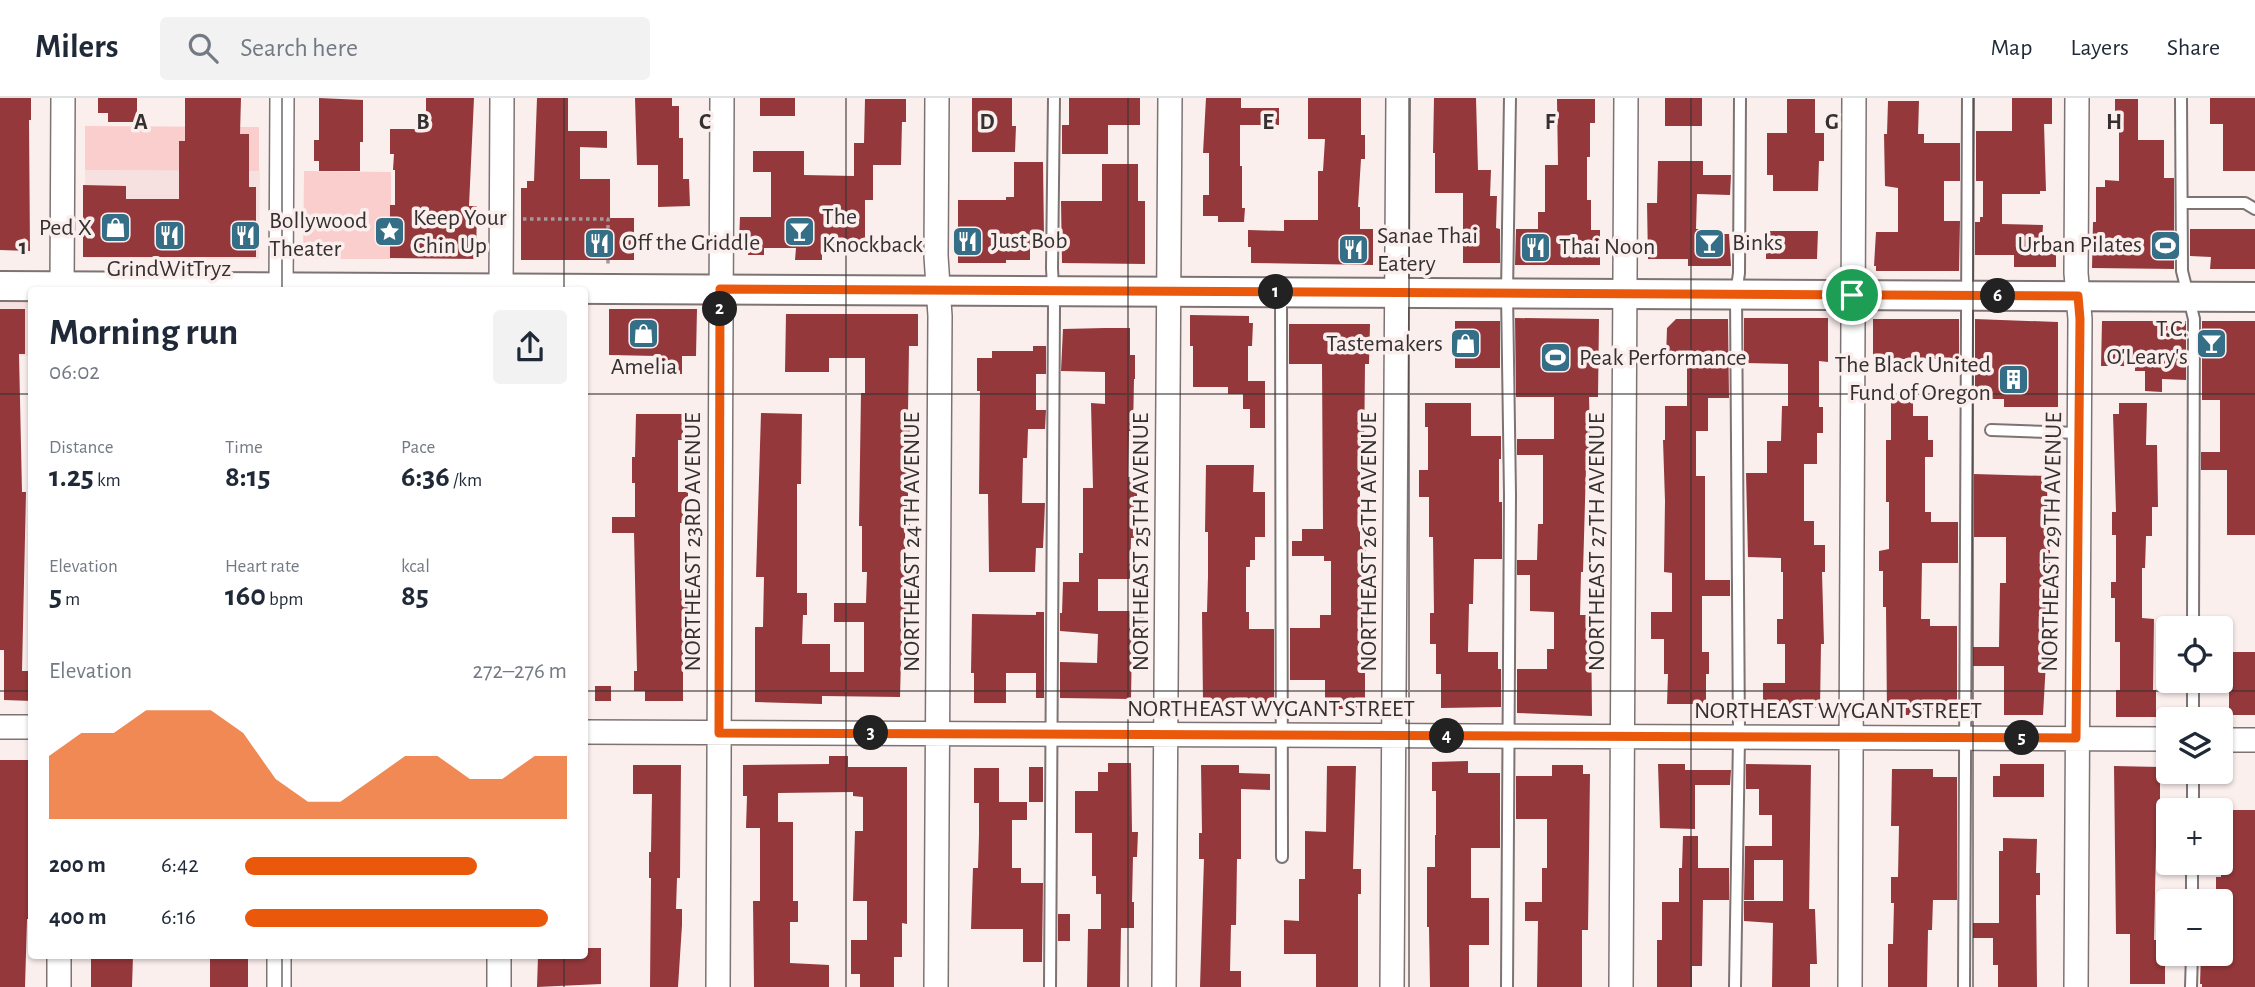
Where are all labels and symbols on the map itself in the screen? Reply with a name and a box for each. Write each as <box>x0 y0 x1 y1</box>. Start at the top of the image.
text: A <box>134 111 148 134</box>
text: B <box>416 111 430 134</box>
text: C <box>699 111 711 134</box>
text: D <box>979 111 995 134</box>
text: E <box>1262 111 1274 134</box>
text: F <box>1545 111 1556 134</box>
text: G <box>1825 111 1839 134</box>
text: H <box>2106 111 2122 134</box>
place label: The Knockback <box>822 205 923 257</box>
place label: Keep Your Chin Up <box>413 206 507 258</box>
place label: Bollywood Theater <box>269 209 367 261</box>
shop icon: Ped X <box>98 211 132 245</box>
bar icon: The Knockback <box>782 214 816 248</box>
place icon: Keep Your Chin Up <box>373 215 407 249</box>
place label: Ped X <box>39 216 92 240</box>
restaurant icon: GrindWitTryz <box>152 218 186 252</box>
restaurant icon: Bollywood Theater <box>229 218 263 252</box>
restaurant icon: Just Bob <box>951 224 985 258</box>
place label: Sanae Thai Eatery <box>1377 224 1478 276</box>
restaurant icon: Off the Griddle <box>582 226 616 260</box>
bar icon: Binks <box>1692 226 1726 260</box>
sports icon: Urban Pilates <box>2148 228 2182 262</box>
place label: Just Bob <box>991 229 1068 253</box>
restaurant icon: Thai Noon <box>1519 230 1553 264</box>
place label: Off the Griddle <box>622 231 760 255</box>
place label: Binks <box>1732 231 1783 255</box>
restaurant icon: Sanae Thai Eatery <box>1337 233 1371 267</box>
place label: Urban Pilates <box>2018 233 2142 257</box>
place label: Thai Noon <box>1559 235 1655 259</box>
text: 1 <box>19 236 27 259</box>
place label: GrindWitTryz <box>107 257 231 281</box>
pin <box>1822 265 1882 325</box>
pin: 1 <box>1258 274 1294 310</box>
pin: 6 <box>1980 278 2016 314</box>
pin: 2 <box>702 292 738 326</box>
shop icon: Amelia <box>627 316 661 350</box>
place label: T.C. O'Leary's <box>2106 317 2188 369</box>
bar icon: T.C. O'Leary's <box>2194 326 2228 360</box>
shop icon: Tastemakers <box>1449 327 1483 361</box>
place label: Tastemakers <box>1326 332 1443 356</box>
sports icon: Peak Performance <box>1539 341 1573 375</box>
place label: Peak Performance <box>1579 346 1747 370</box>
place label: The Black United Fund of Oregon <box>1834 353 1991 405</box>
place label: Amelia <box>611 355 677 379</box>
building icon: The Black United Fund of Oregon <box>1997 362 2031 396</box>
street label: NORTHEAST 23RD AVENUE <box>681 412 705 671</box>
street label: NORTHEAST 24TH AVENUE <box>900 412 924 672</box>
street label: NORTHEAST 25TH AVENUE <box>1129 412 1153 671</box>
street label: NORTHEAST 26TH AVENUE <box>1357 412 1381 672</box>
street label: NORTHEAST 27TH AVENUE <box>1585 412 1609 671</box>
street label: NORTHEAST 29TH AVENUE <box>2038 412 2066 672</box>
street label: NORTHEAST WYGANT STREET <box>1127 697 1415 721</box>
street label: NORTHEAST WYGANT STREET <box>1694 699 1982 723</box>
pin: 3 <box>854 716 888 750</box>
pin: 4 <box>1430 718 1464 754</box>
pin: 5 <box>2004 720 2039 756</box>

